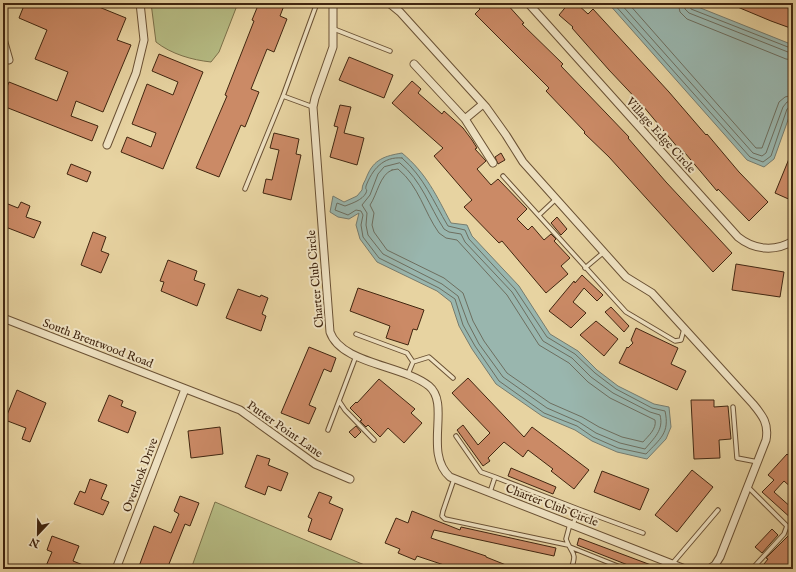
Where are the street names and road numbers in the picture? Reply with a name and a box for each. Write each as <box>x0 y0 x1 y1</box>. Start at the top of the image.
street label: Village Edge Circle <box>622 94 699 177</box>
street label: Charter Club Circle <box>304 229 327 329</box>
street label: South Brentwood Road <box>40 315 156 372</box>
street label: Putter Point Lane <box>244 398 326 461</box>
street label: Overlook Drive <box>119 436 162 514</box>
street label: Charter Club Circle <box>503 481 601 530</box>

